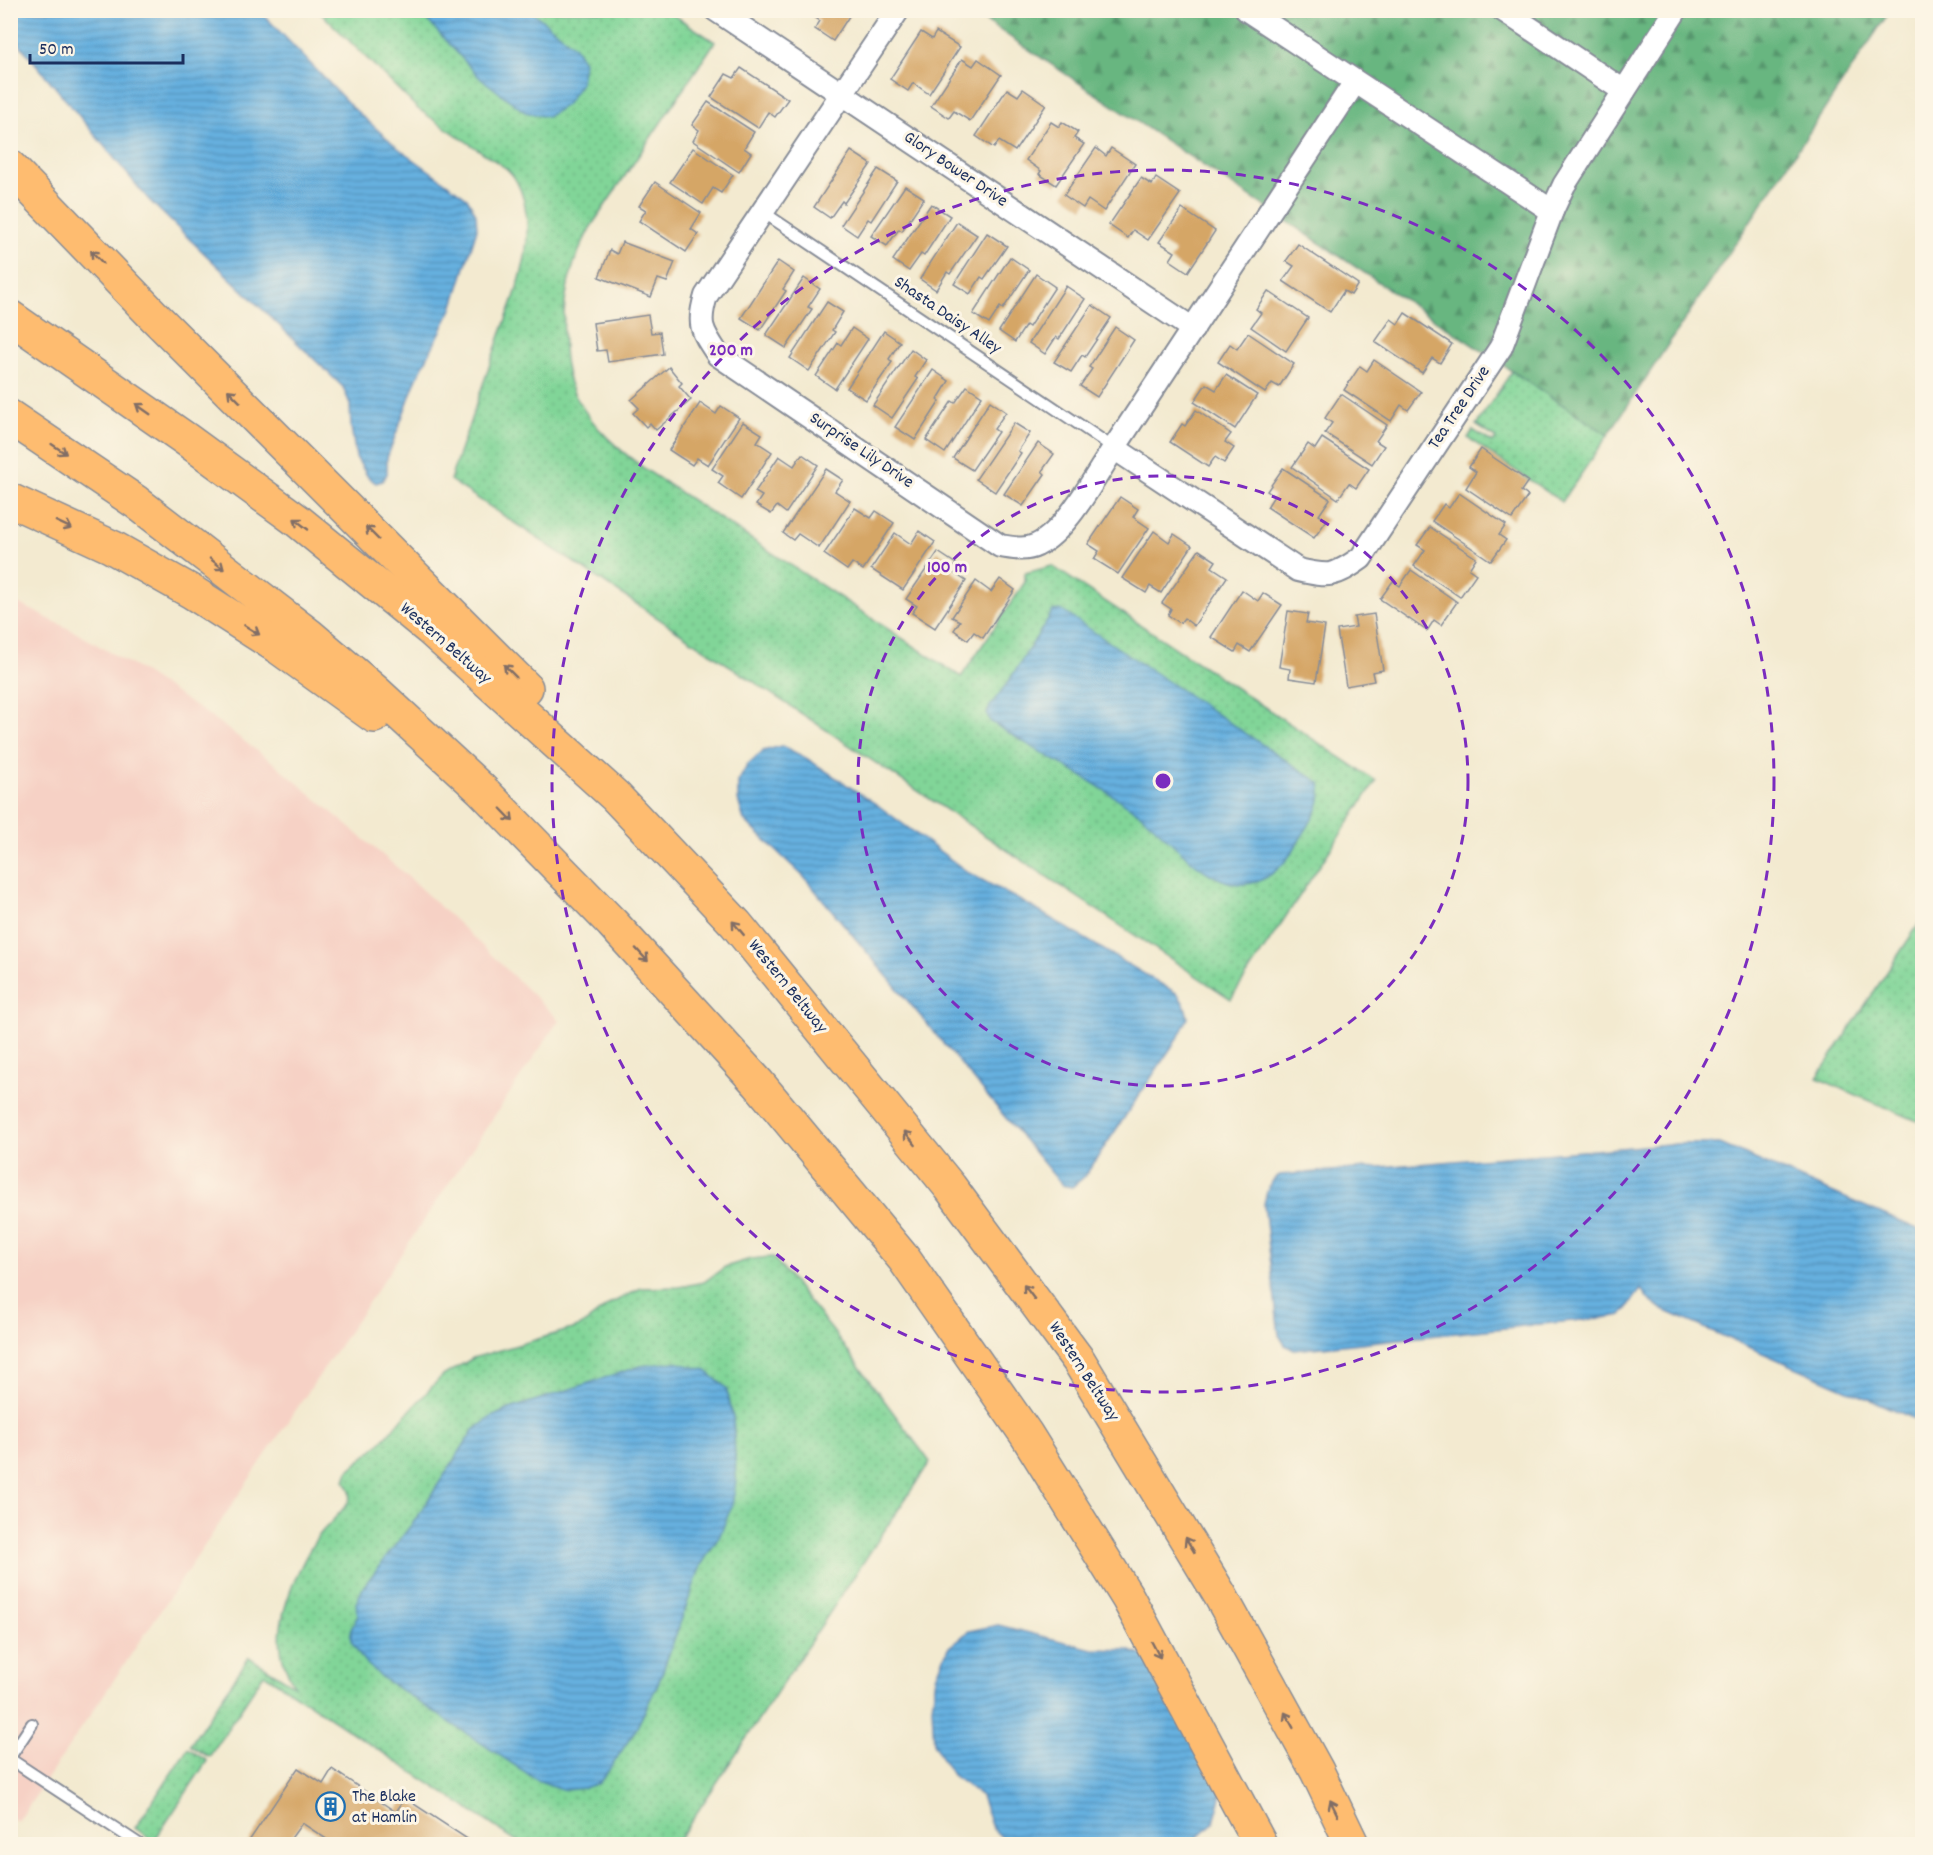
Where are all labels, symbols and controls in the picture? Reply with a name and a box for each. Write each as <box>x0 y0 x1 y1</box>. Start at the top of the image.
scale bar <box>30 27 183 65</box>
text: 50 m <box>39 38 74 63</box>
street label: Glory Bower Drive <box>898 126 1012 214</box>
one-way arrow <box>90 249 104 264</box>
street label: Shasta Daisy Alley <box>888 271 1006 362</box>
text: 200 m <box>709 339 753 364</box>
street label: Tea Tree Drive <box>1423 361 1497 455</box>
one-way arrow <box>226 388 241 403</box>
one-way arrow <box>136 403 152 416</box>
street label: Surprise Lily Drive <box>804 407 918 495</box>
one-way arrow <box>50 444 67 456</box>
one-way arrow <box>293 518 309 531</box>
one-way arrow <box>54 519 72 531</box>
one-way arrow <box>364 526 379 541</box>
text: 100 m <box>927 556 967 581</box>
one-way arrow <box>209 557 225 570</box>
street label: Western Beltway <box>394 597 497 691</box>
one-way arrow <box>243 624 260 636</box>
one-way arrow <box>502 664 517 679</box>
centre of rings <box>1153 771 1173 791</box>
one-way arrow <box>499 807 513 822</box>
one-way arrow <box>732 920 745 936</box>
street label: Western Beltway <box>741 935 833 1040</box>
one-way arrow <box>635 948 649 963</box>
one-way arrow <box>903 1131 917 1146</box>
one-way arrow <box>1022 1285 1035 1301</box>
street label: Western Beltway <box>1041 1317 1125 1427</box>
one-way arrow <box>1184 1537 1196 1554</box>
one-way arrow <box>1151 1640 1162 1658</box>
one-way arrow <box>1283 1712 1295 1729</box>
place label: The Blake at Hamlin <box>352 1785 417 1831</box>
building icon: The Blake at Hamlin <box>315 1791 347 1823</box>
one-way arrow <box>1328 1799 1340 1817</box>

